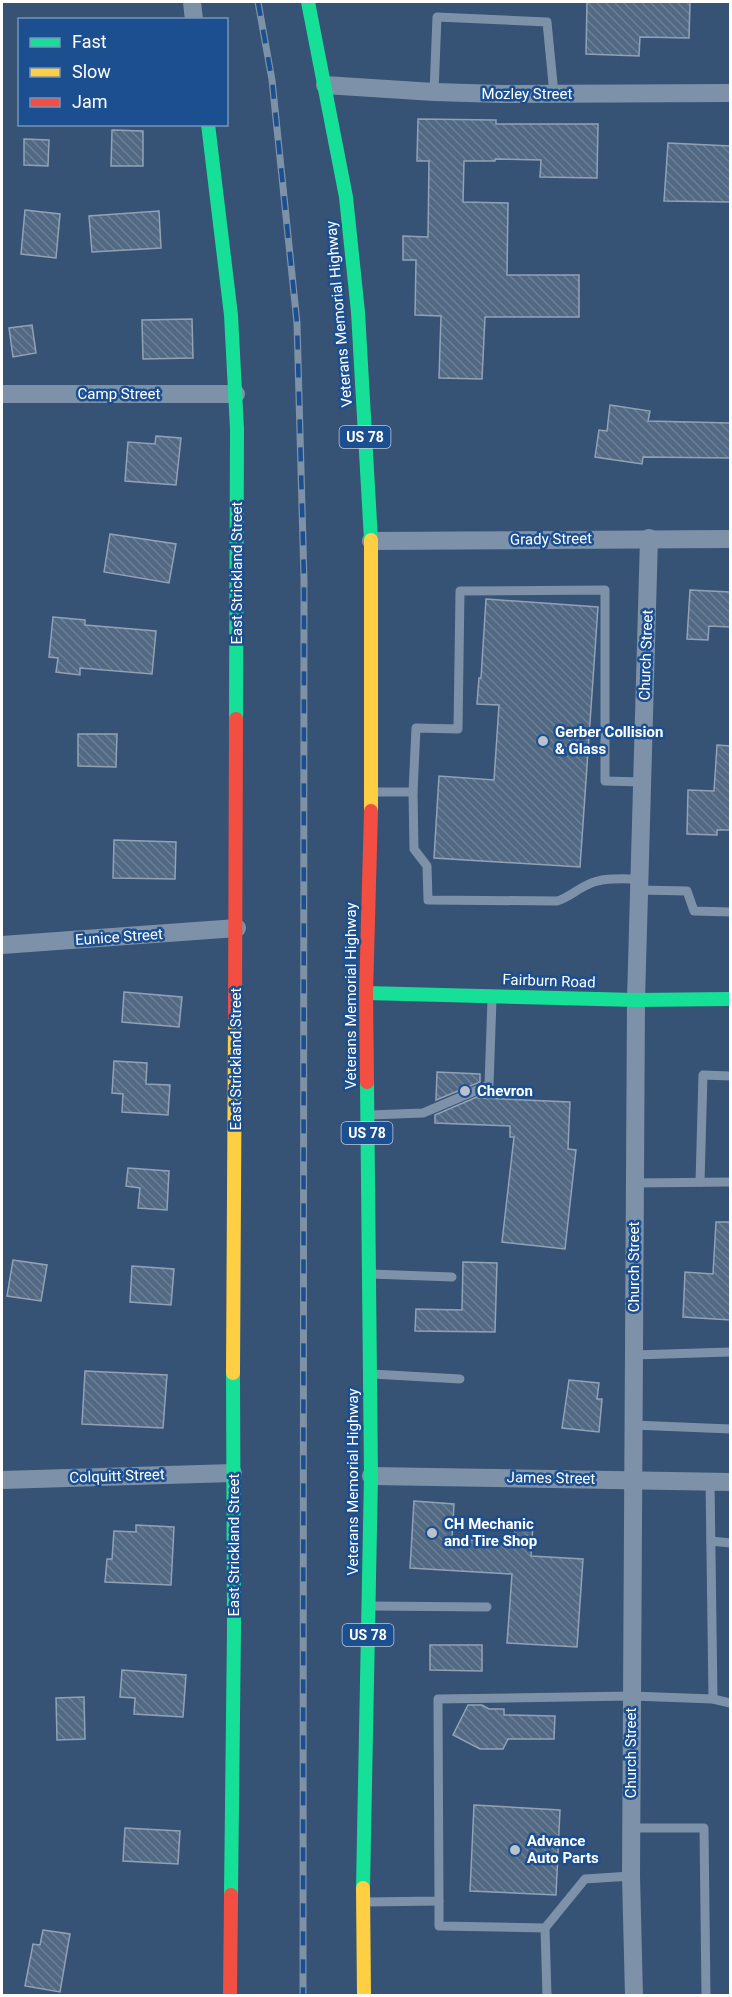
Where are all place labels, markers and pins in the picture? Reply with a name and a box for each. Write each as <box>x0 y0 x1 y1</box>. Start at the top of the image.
place label: Gerber Collision & Glass <box>555 723 663 758</box>
marker: Gerber Collision & Glass <box>536 734 550 748</box>
place label: Chevron <box>477 1082 533 1100</box>
marker: Chevron <box>458 1084 472 1098</box>
place label: CH Mechanic and Tire Shop <box>444 1515 537 1550</box>
marker: CH Mechanic and Tire Shop <box>425 1526 439 1540</box>
place label: Advance Auto Parts <box>527 1832 599 1867</box>
marker: Advance Auto Parts <box>508 1843 522 1857</box>

